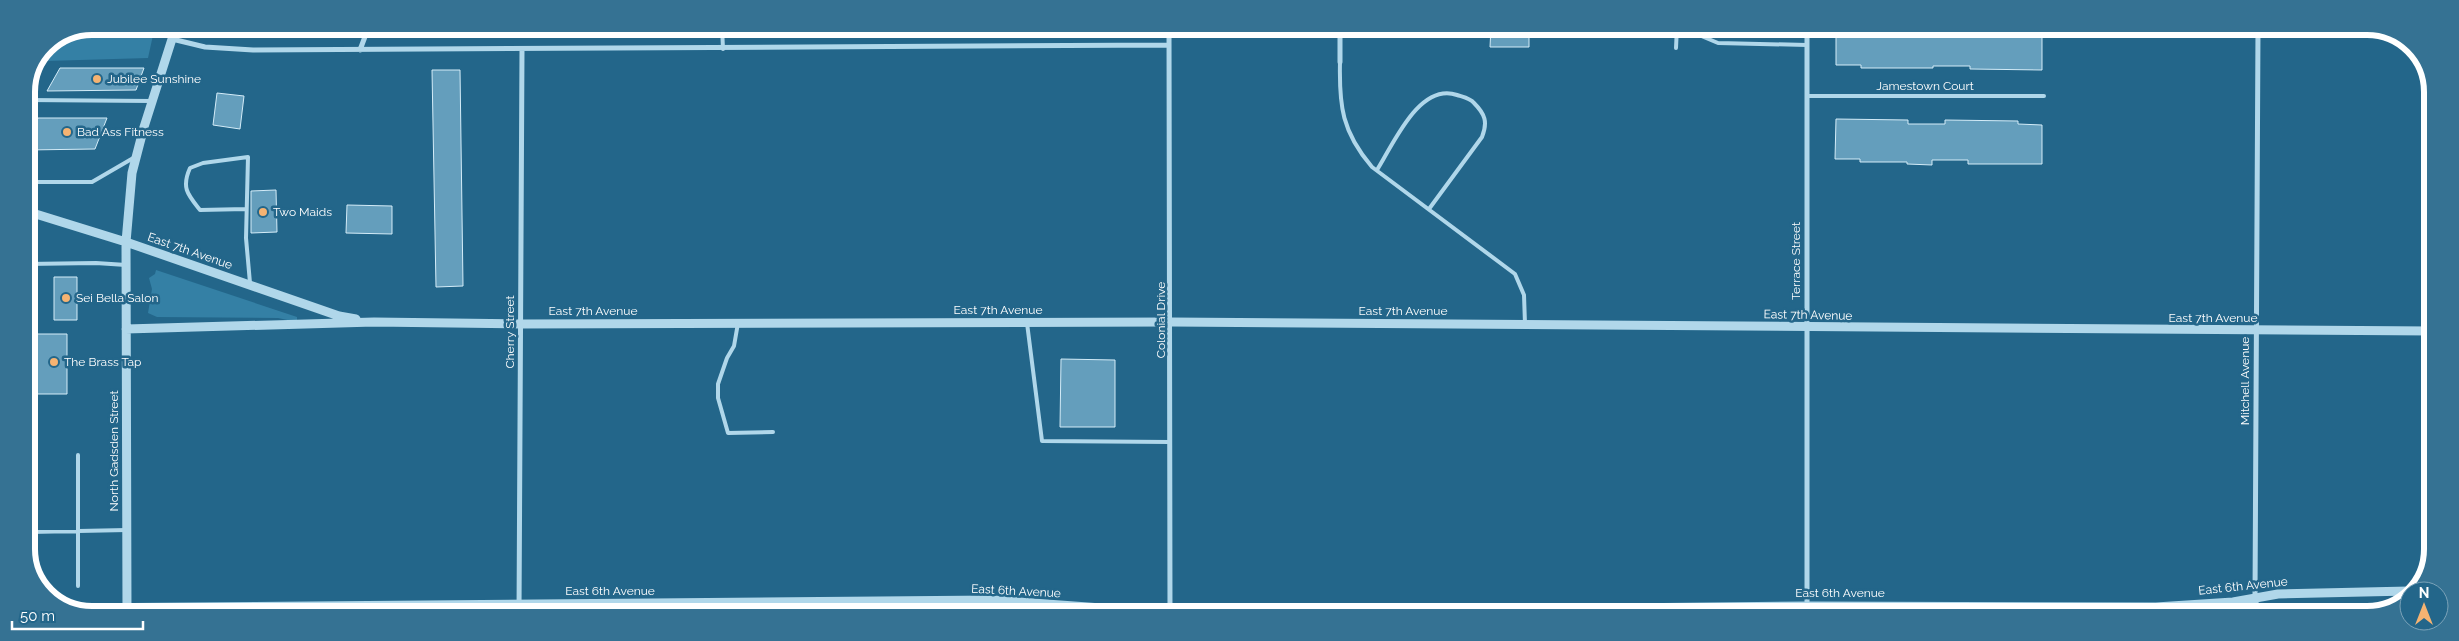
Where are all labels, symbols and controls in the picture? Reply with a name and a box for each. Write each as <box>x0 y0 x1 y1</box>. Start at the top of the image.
place label: Jubilee Sunshine <box>107 72 201 86</box>
marker: Jubilee Sunshine <box>91 73 103 85</box>
street label: Jamestown Court <box>1876 79 1974 93</box>
place label: Bad Ass Fitness <box>77 125 164 139</box>
marker: Bad Ass Fitness <box>61 126 73 138</box>
place label: Two Maids <box>273 205 332 219</box>
marker: Two Maids <box>257 206 269 218</box>
street label: Terrace Street <box>1789 222 1803 300</box>
street label: East 7th Avenue <box>146 230 234 272</box>
street label: Colonial Drive <box>1154 282 1168 358</box>
place label: Sei Bella Salon <box>76 291 158 305</box>
marker: Sei Bella Salon <box>60 292 72 304</box>
street label: Cherry Street <box>503 295 517 369</box>
street label: East 7th Avenue <box>954 303 1042 317</box>
street label: East 7th Avenue <box>549 304 637 318</box>
street label: East 7th Avenue <box>1359 304 1447 318</box>
street label: East 7th Avenue <box>1763 307 1853 323</box>
street label: East 7th Avenue <box>2169 311 2257 325</box>
street label: Mitchell Avenue <box>2238 337 2252 425</box>
place label: The Brass Tap <box>64 355 141 369</box>
marker: The Brass Tap <box>48 356 60 368</box>
street label: North Gadsden Street <box>107 391 121 511</box>
street label: East 6th Avenue <box>2198 574 2288 598</box>
north arrow <box>2399 581 2449 631</box>
street label: East 6th Avenue <box>971 582 1061 600</box>
street label: East 6th Avenue <box>565 584 655 598</box>
text: N <box>2419 585 2429 601</box>
street label: East 6th Avenue <box>1795 586 1885 600</box>
scale bar <box>12 598 144 630</box>
text: 50 m <box>20 607 55 625</box>

